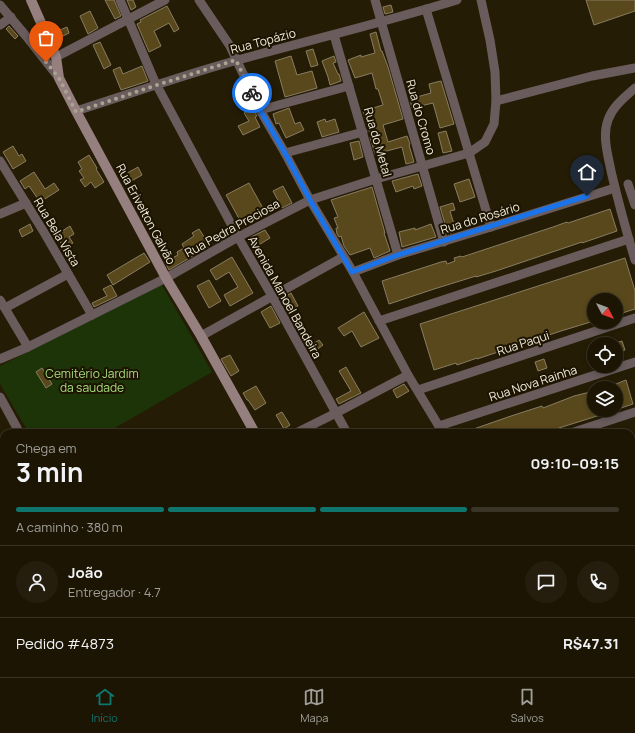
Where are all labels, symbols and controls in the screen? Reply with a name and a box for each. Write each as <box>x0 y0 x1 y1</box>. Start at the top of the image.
pin <box>29 21 63 62</box>
street label: Rua Topázio <box>228 24 298 58</box>
icon: bag <box>35 27 57 49</box>
courier <box>232 73 272 113</box>
street label: Rua do Cromo <box>402 77 440 157</box>
icon: bike <box>241 82 263 104</box>
street label: Rua do Metal <box>360 105 396 179</box>
pin <box>570 155 604 196</box>
street label: Rua Erivelton Galvão <box>112 161 180 267</box>
icon: home <box>576 161 598 183</box>
street label: Rua Bela Vista <box>30 194 84 270</box>
street label: Rua Pedra Preciosa <box>182 195 282 261</box>
street label: Rua do Rosário <box>438 198 522 238</box>
street label: Avenida Manoel Bandeira <box>244 233 326 361</box>
north arrow <box>587 293 623 329</box>
map controls <box>587 293 623 417</box>
street label: Rua Paqui <box>494 327 552 359</box>
button: locate <box>587 337 623 373</box>
street label: Rua Nova Rainha <box>487 361 579 405</box>
park label: Cemitério Jardim da saudade <box>45 365 139 396</box>
button: layers <box>587 381 623 417</box>
text: Chega em <box>16 439 77 457</box>
text: 09:10–09:15 <box>530 453 619 474</box>
text: 3 min <box>16 454 83 490</box>
text: A caminho · 380 m <box>16 518 123 536</box>
button: person <box>16 561 58 603</box>
button: chat <box>525 561 567 603</box>
button: phone <box>577 561 619 603</box>
text: João <box>68 562 103 583</box>
text: Entregador · 4.7 <box>68 583 161 601</box>
text: Pedido #4873 <box>16 633 114 654</box>
text: R$47.31 <box>563 633 619 654</box>
tab: Início <box>91 686 118 725</box>
tab: Mapa <box>300 686 328 725</box>
tab: Salvos <box>511 686 544 725</box>

